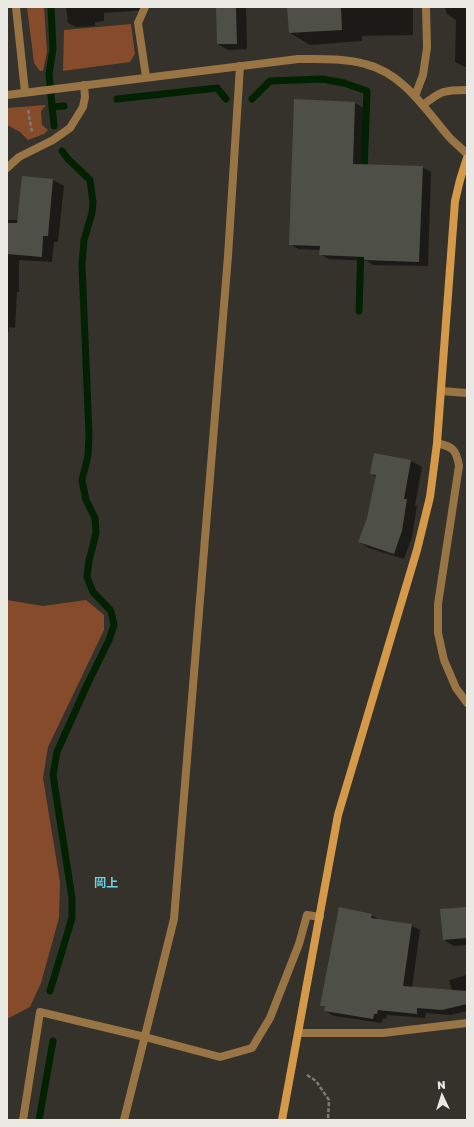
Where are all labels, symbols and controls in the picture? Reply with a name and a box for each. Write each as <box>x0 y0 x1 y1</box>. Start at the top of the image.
district label: 岡上 <box>94 875 118 890</box>
north arrow <box>422 1075 462 1115</box>
text: N <box>437 1078 446 1091</box>

